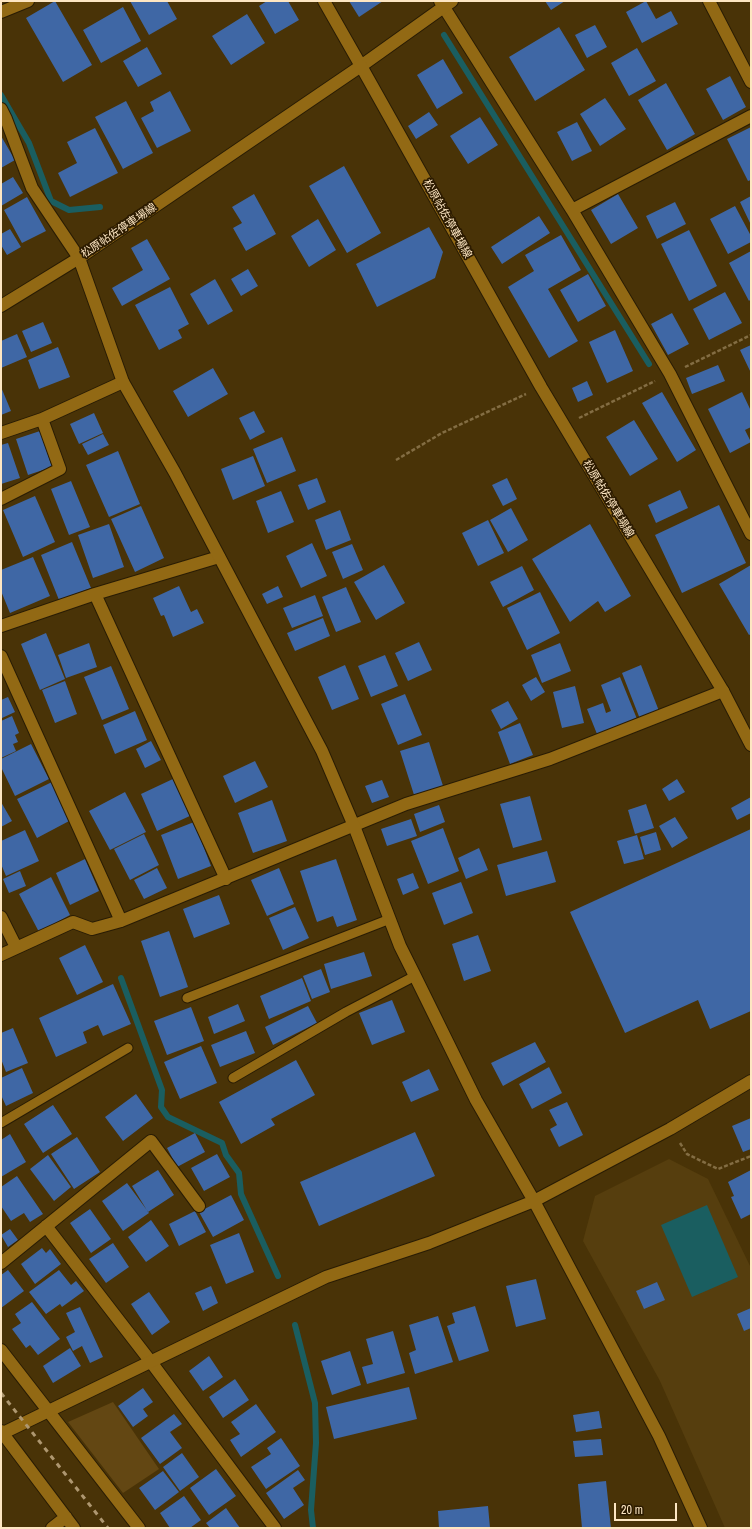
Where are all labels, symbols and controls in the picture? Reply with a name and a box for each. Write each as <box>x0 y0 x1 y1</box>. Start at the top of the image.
street label: 松原帖佐停車場線 <box>420 177 474 261</box>
street label: 松原帖佐停車場線 <box>79 201 159 261</box>
street label: 松原帖佐停車場線 <box>580 458 636 540</box>
scale bar <box>616 1495 679 1521</box>
text: 20 m <box>621 1502 643 1518</box>

